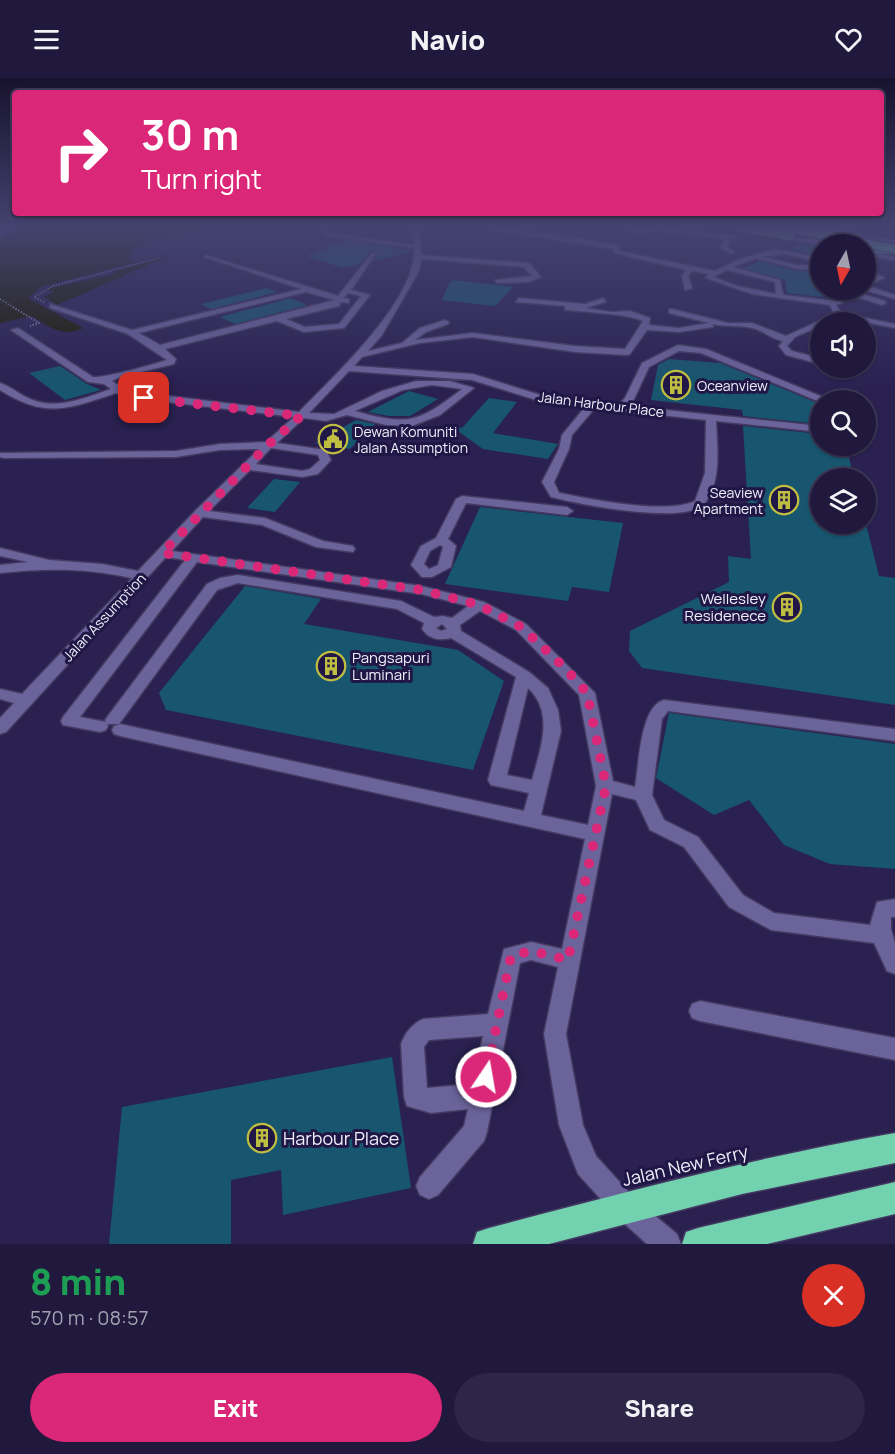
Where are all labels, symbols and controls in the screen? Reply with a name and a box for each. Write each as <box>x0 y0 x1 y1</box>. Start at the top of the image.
text: Navio <box>410 21 485 58</box>
icon: menu <box>30 23 63 56</box>
icon: heart <box>832 23 865 56</box>
text: 30 m <box>141 105 239 163</box>
icon: right <box>42 114 120 192</box>
text: Turn right <box>141 160 262 197</box>
north arrow <box>810 234 876 300</box>
map controls <box>810 234 876 534</box>
button: sound <box>810 312 876 378</box>
building icon: Oceanview <box>660 369 692 401</box>
pin <box>118 372 169 423</box>
place label: Oceanview <box>697 376 768 395</box>
icon: arrive <box>127 381 160 414</box>
street label: Jalan Harbour Place <box>537 387 665 421</box>
button: search <box>810 390 876 456</box>
place label: Dewan Komuniti Jalan Assumption <box>354 422 468 457</box>
public building icon: Dewan Komuniti Jalan Assumption <box>317 423 349 455</box>
button: layers <box>810 468 876 534</box>
place label: Seaview Apartment <box>694 483 763 518</box>
building icon: Seaview Apartment <box>768 484 800 516</box>
street label: Jalan Assumption <box>58 569 150 665</box>
place label: Wellesley Residenece <box>684 588 766 626</box>
building icon: Wellesley Residenece <box>771 591 803 623</box>
place label: Pangsapuri Luminari <box>352 647 430 685</box>
building icon: Pangsapuri Luminari <box>315 650 347 682</box>
position arrow <box>454 1045 518 1109</box>
building icon: Harbour Place <box>246 1122 278 1154</box>
place label: Harbour Place <box>283 1126 399 1150</box>
street label: Jalan New Ferry <box>620 1139 751 1191</box>
text: 8 min <box>30 1257 126 1306</box>
button: close <box>802 1264 865 1327</box>
text: 570 m · 08:57 <box>30 1304 149 1331</box>
button: Exit <box>30 1373 442 1442</box>
button: Share <box>454 1373 865 1442</box>

